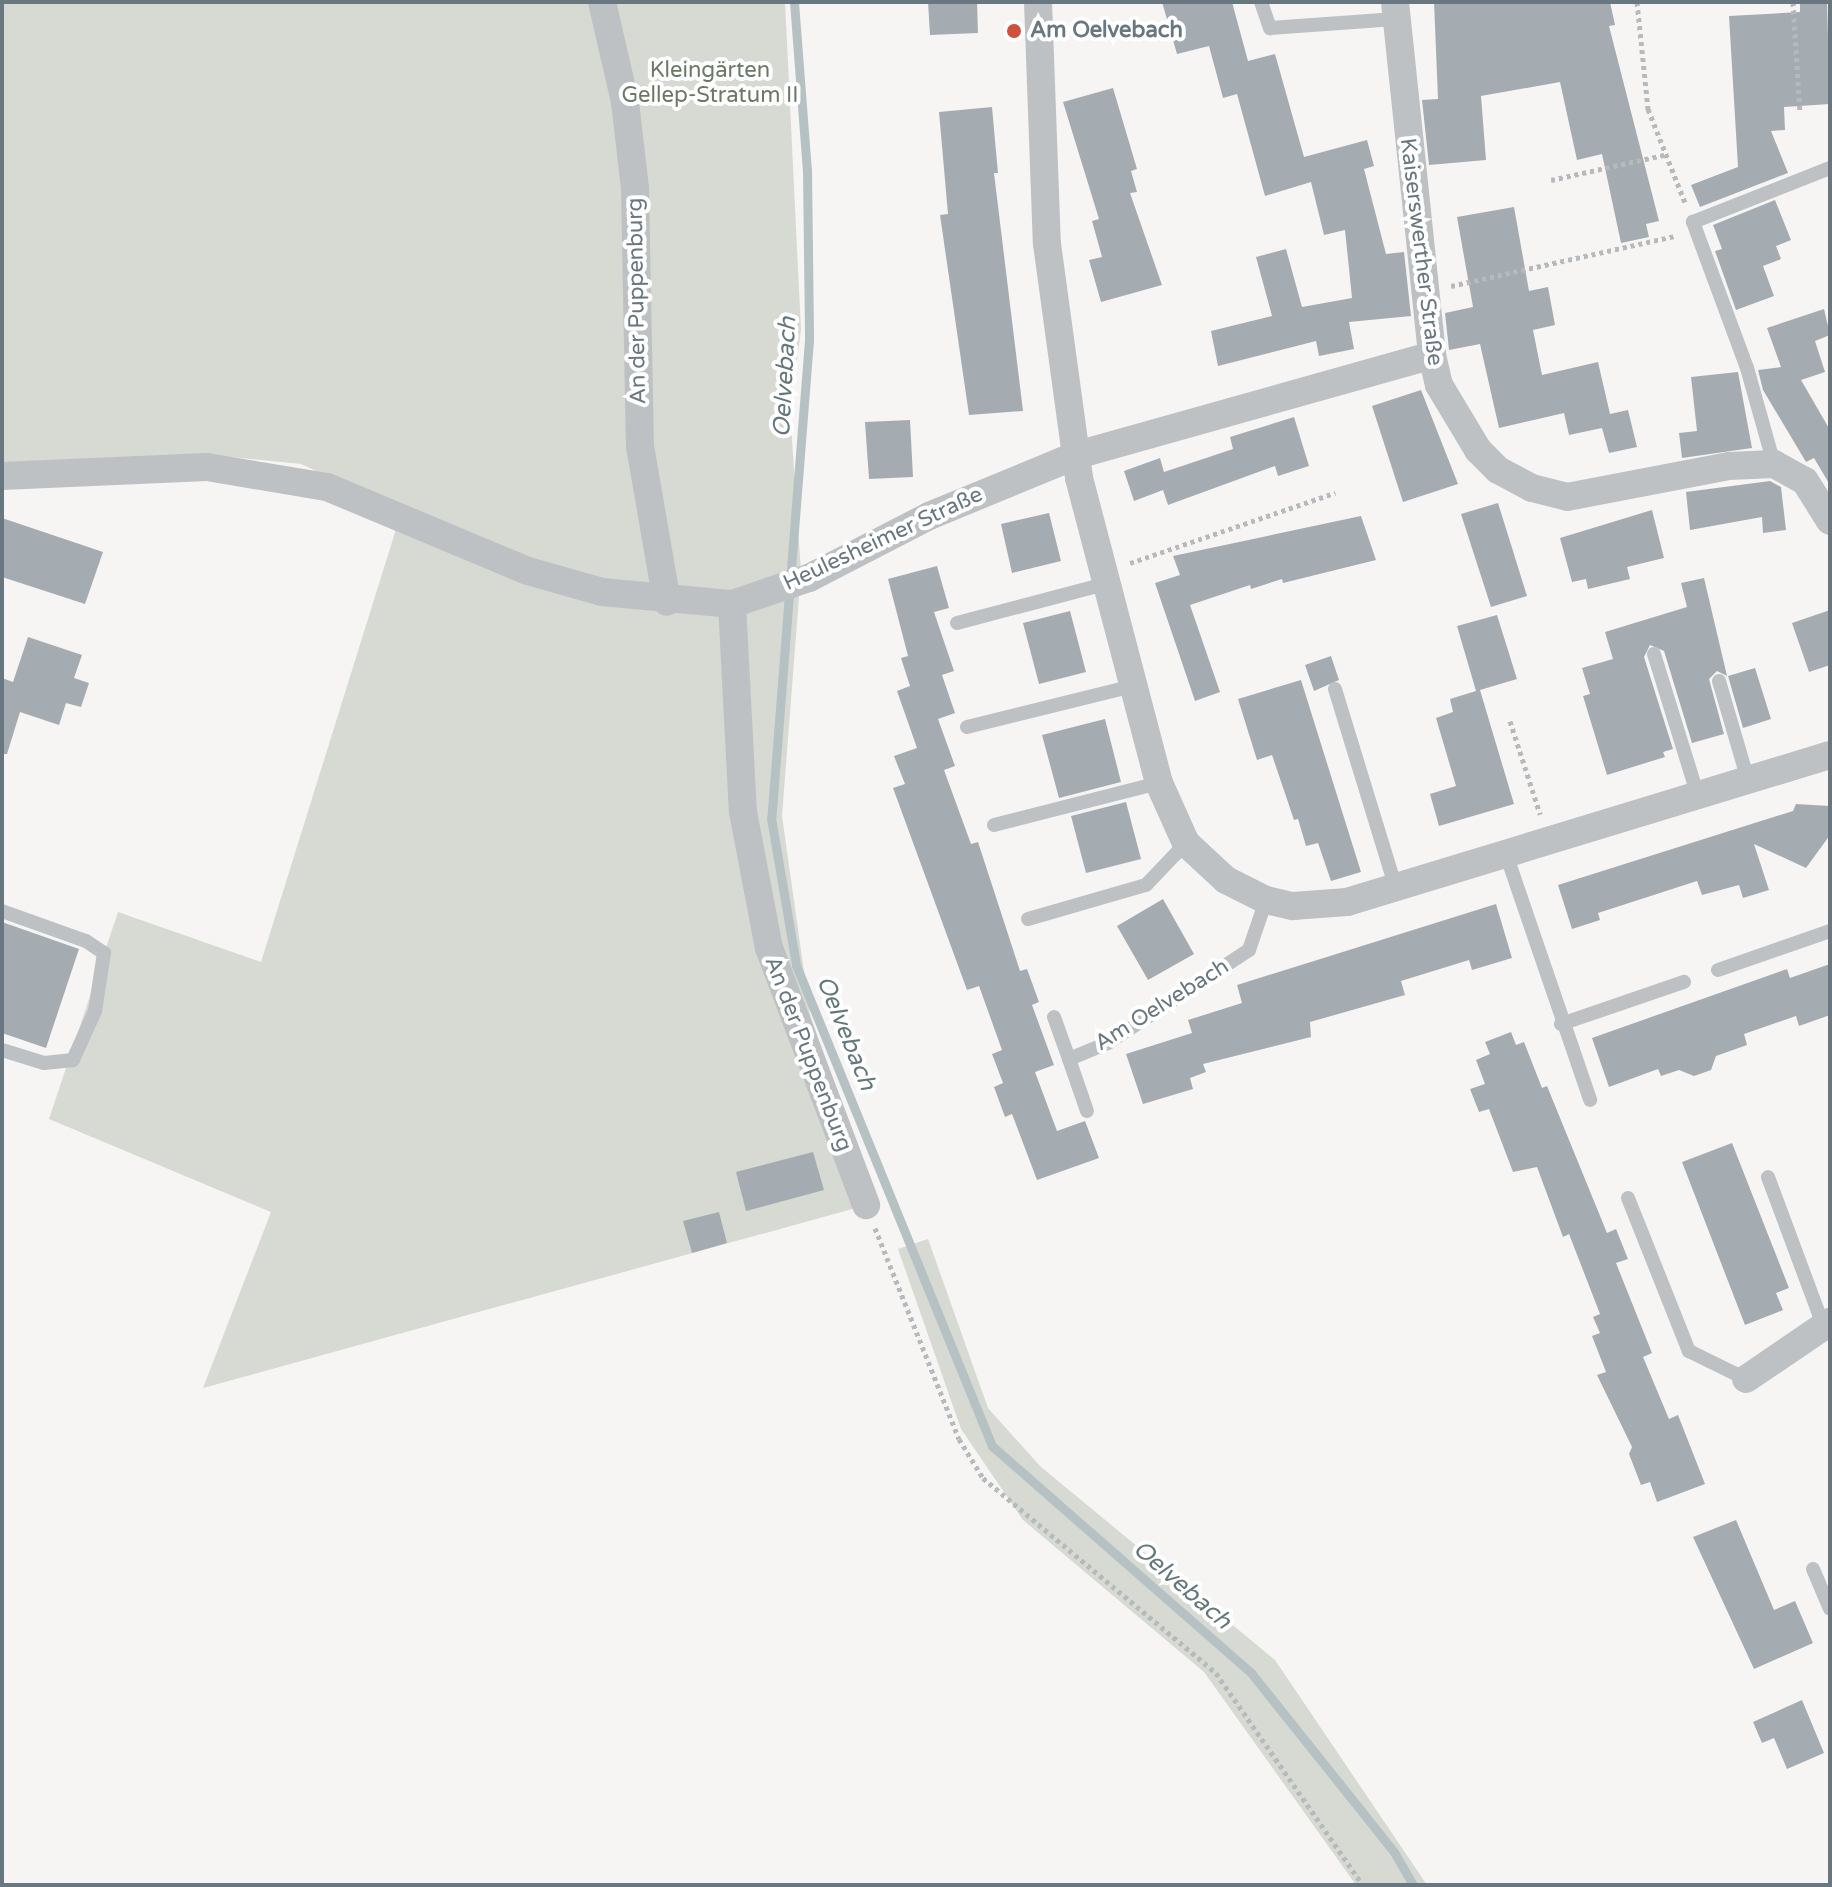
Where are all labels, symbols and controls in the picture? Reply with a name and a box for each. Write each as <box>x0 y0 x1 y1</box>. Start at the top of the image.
place label: Am Oelvebach <box>1030 18 1183 44</box>
marker: Am Oelvebach <box>1005 22 1023 40</box>
park label: Kleingärten Gellep-Stratum II <box>621 57 799 108</box>
street label: Kaiserswerther Straße <box>1394 137 1448 367</box>
street label: An der Puppenburg <box>622 197 652 405</box>
water label: Oelvebach <box>767 316 803 438</box>
street label: Heulesheimer Straße <box>779 481 987 597</box>
street label: An der Puppenburg <box>759 953 857 1155</box>
street label: Am Oelvebach <box>1090 953 1234 1057</box>
water label: Oelvebach <box>810 972 882 1094</box>
water label: Oelvebach <box>1127 1535 1237 1635</box>

